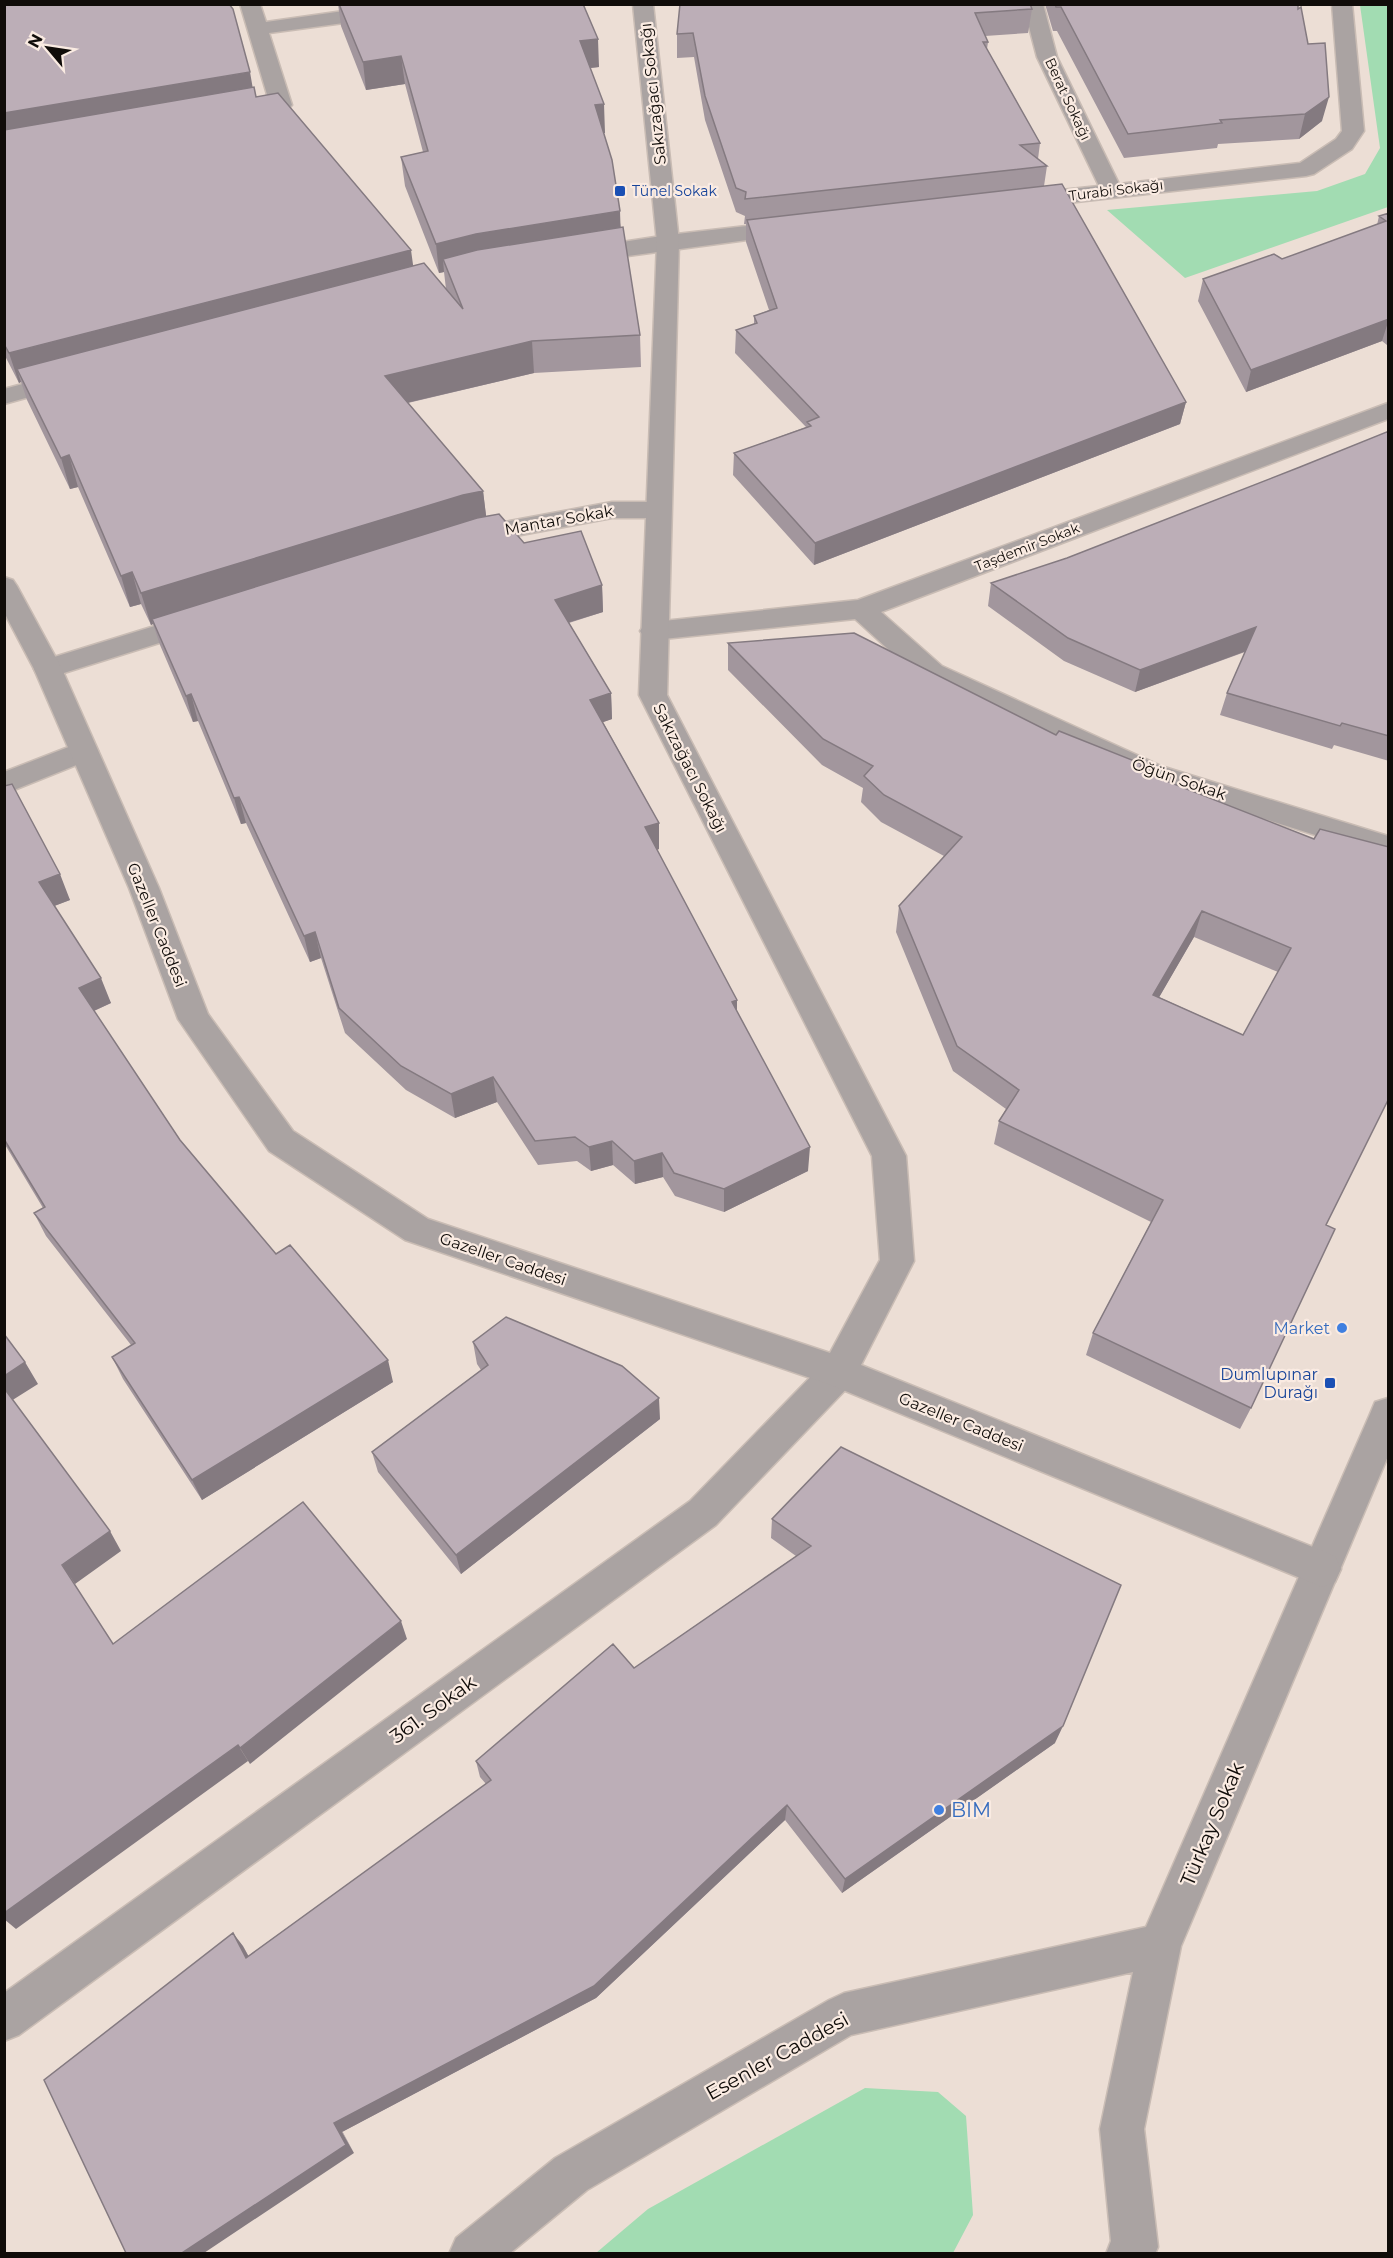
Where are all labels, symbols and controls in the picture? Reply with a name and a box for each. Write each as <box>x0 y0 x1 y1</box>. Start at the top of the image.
north arrow <box>18 18 78 78</box>
street label: Sakızağacı Sokağı <box>636 22 670 166</box>
text: N <box>24 31 47 51</box>
street label: Berat Sokağı <box>1041 55 1095 143</box>
street label: Turabi Sokağı <box>1068 175 1164 205</box>
place label: Tünel Sokak <box>632 182 717 200</box>
marker: Tünel Sokak <box>613 184 627 198</box>
street label: Mantar Sokak <box>503 501 615 539</box>
street label: Taşdemir Sokak <box>972 519 1083 575</box>
street label: Sakızağacı Sokağı <box>649 700 731 836</box>
street label: Öğün Sokak <box>1129 753 1229 804</box>
street label: Gazeller Caddesi <box>123 860 191 990</box>
street label: Gazeller Caddesi <box>437 1228 569 1290</box>
place label: Market <box>1274 1319 1331 1338</box>
marker: Market <box>1335 1321 1349 1335</box>
place label: Dumlupınar Durağı <box>1220 1365 1318 1402</box>
marker: Dumlupınar Durağı <box>1323 1376 1337 1390</box>
street label: Gazeller Caddesi <box>896 1388 1026 1456</box>
street label: 361. Sokak <box>385 1670 481 1748</box>
street label: Türkay Sokak <box>1175 1758 1249 1889</box>
place label: BIM <box>951 1798 991 1822</box>
marker: BIM <box>932 1803 946 1817</box>
street label: Esenler Caddesi <box>701 2007 853 2105</box>

